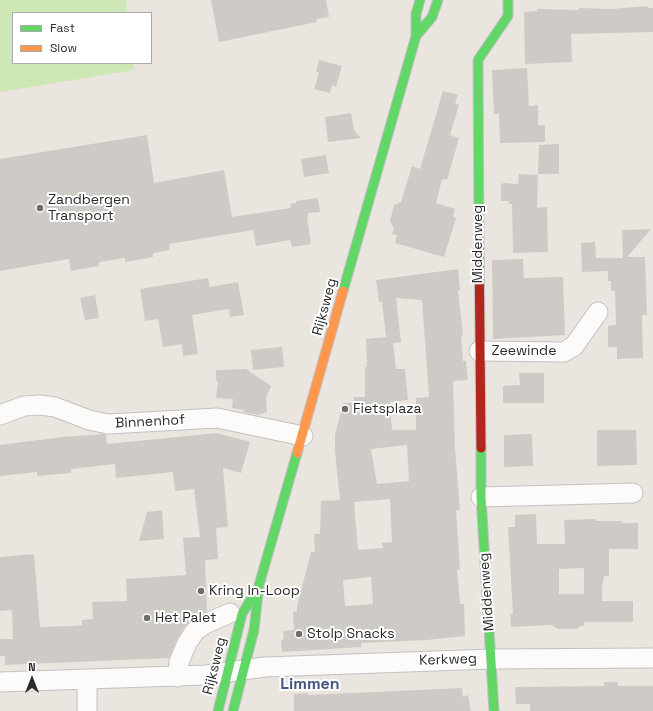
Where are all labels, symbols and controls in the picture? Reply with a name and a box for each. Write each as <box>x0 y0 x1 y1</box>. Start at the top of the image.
legend <box>12 12 152 64</box>
text: Fast <box>50 20 75 36</box>
text: Slow <box>50 40 77 56</box>
place label: Zandbergen Transport <box>48 192 130 224</box>
marker: Zandbergen Transport <box>35 203 45 213</box>
street label: Middenweg <box>470 205 486 283</box>
street label: Rijksweg <box>309 276 341 338</box>
street label: Zeewinde <box>492 343 556 359</box>
place label: Fietsplaza <box>353 401 422 417</box>
marker: Fietsplaza <box>340 404 350 414</box>
street label: Binnenhof <box>115 412 185 432</box>
street label: Middenweg <box>476 552 498 632</box>
place label: Kring In-Loop <box>209 583 300 599</box>
marker: Kring In-Loop <box>196 586 206 596</box>
place label: Het Palet <box>155 610 216 626</box>
marker: Het Palet <box>142 613 152 623</box>
place label: Stolp Snacks <box>307 626 395 642</box>
marker: Stolp Snacks <box>294 629 304 639</box>
street label: Rijksweg <box>200 635 230 697</box>
street label: Kerkweg <box>419 651 477 669</box>
north arrow <box>12 659 52 699</box>
text: N <box>28 660 36 674</box>
district label: Limmen <box>280 675 340 695</box>

